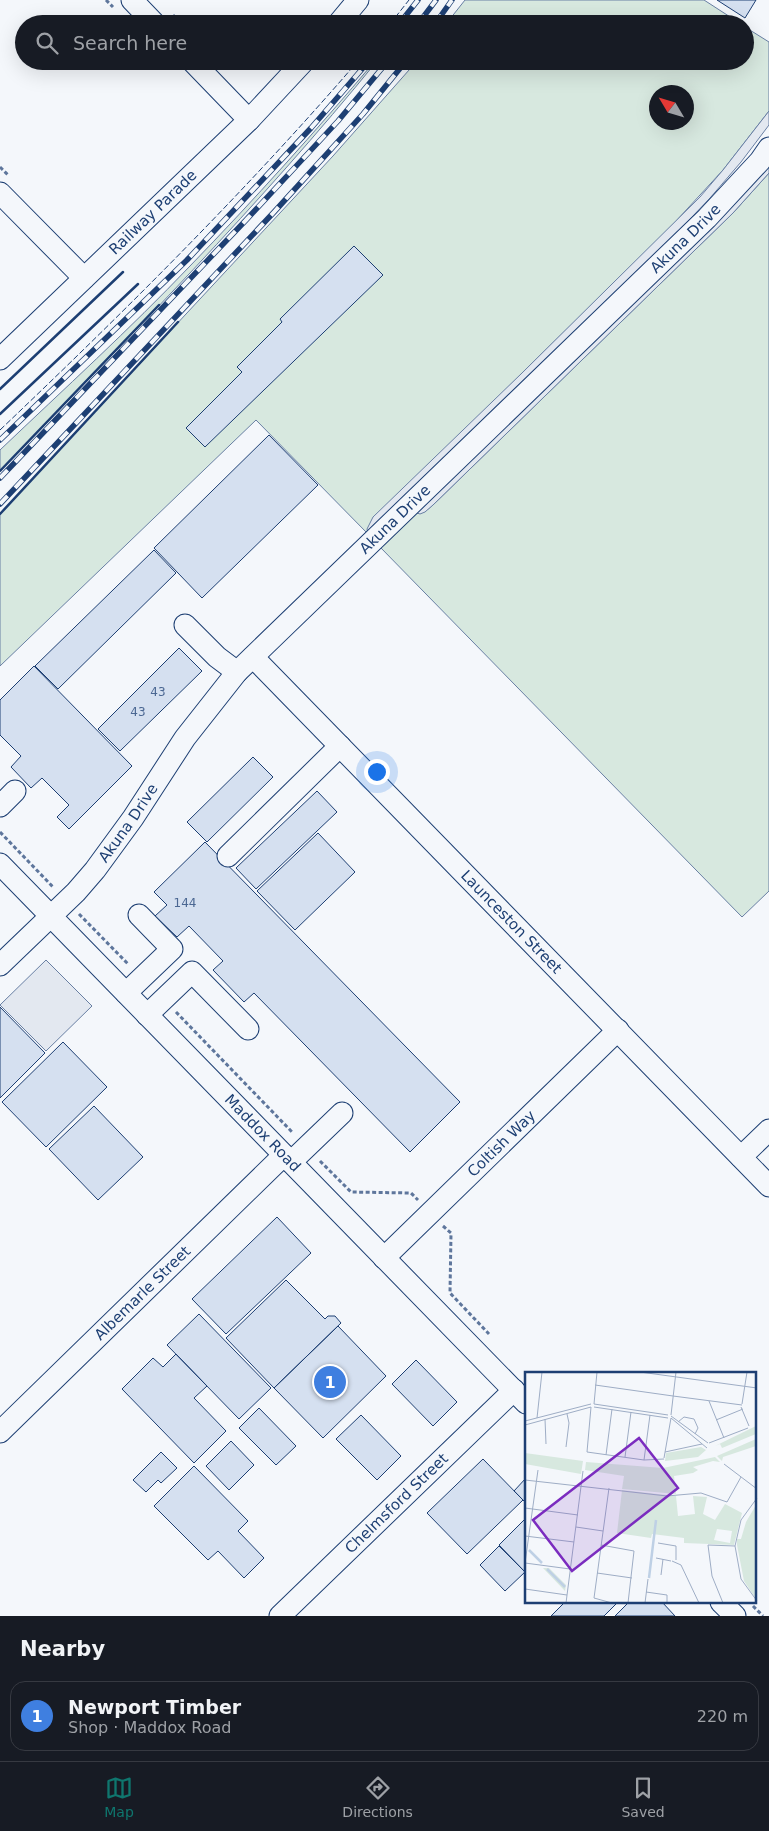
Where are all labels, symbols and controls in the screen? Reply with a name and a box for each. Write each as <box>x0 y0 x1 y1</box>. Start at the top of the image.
search box <box>15 15 754 70</box>
icon: search <box>33 29 61 57</box>
text: Search here <box>73 32 187 54</box>
north arrow <box>649 85 694 130</box>
street label: Railway Parade <box>105 166 200 258</box>
street label: Akuna Drive <box>646 200 724 277</box>
street label: Akuna Drive <box>356 481 434 558</box>
house number: 43 <box>150 685 166 699</box>
house number: 43 <box>130 705 146 719</box>
your location <box>364 759 390 785</box>
street label: Akuna Drive <box>95 780 162 866</box>
street label: Launceston Street <box>457 867 566 977</box>
house number: 144 <box>174 896 196 910</box>
street label: Maddox Road <box>221 1091 304 1176</box>
street label: Coltish Way <box>464 1106 539 1181</box>
street label: Albemarle Street <box>91 1242 194 1344</box>
pin: 1 <box>314 1363 346 1401</box>
inset map <box>525 1372 756 1604</box>
street label: Chelmsford Street <box>341 1450 452 1557</box>
text: Nearby <box>20 1637 105 1661</box>
text: Newport Timber <box>68 1696 241 1718</box>
text: 1 <box>31 1707 43 1726</box>
text: 220 m <box>697 1707 748 1726</box>
text: Shop · Maddox Road <box>68 1718 231 1737</box>
tab: Map <box>104 1774 134 1820</box>
tab: Directions <box>342 1774 413 1820</box>
tab: Saved <box>621 1774 665 1820</box>

